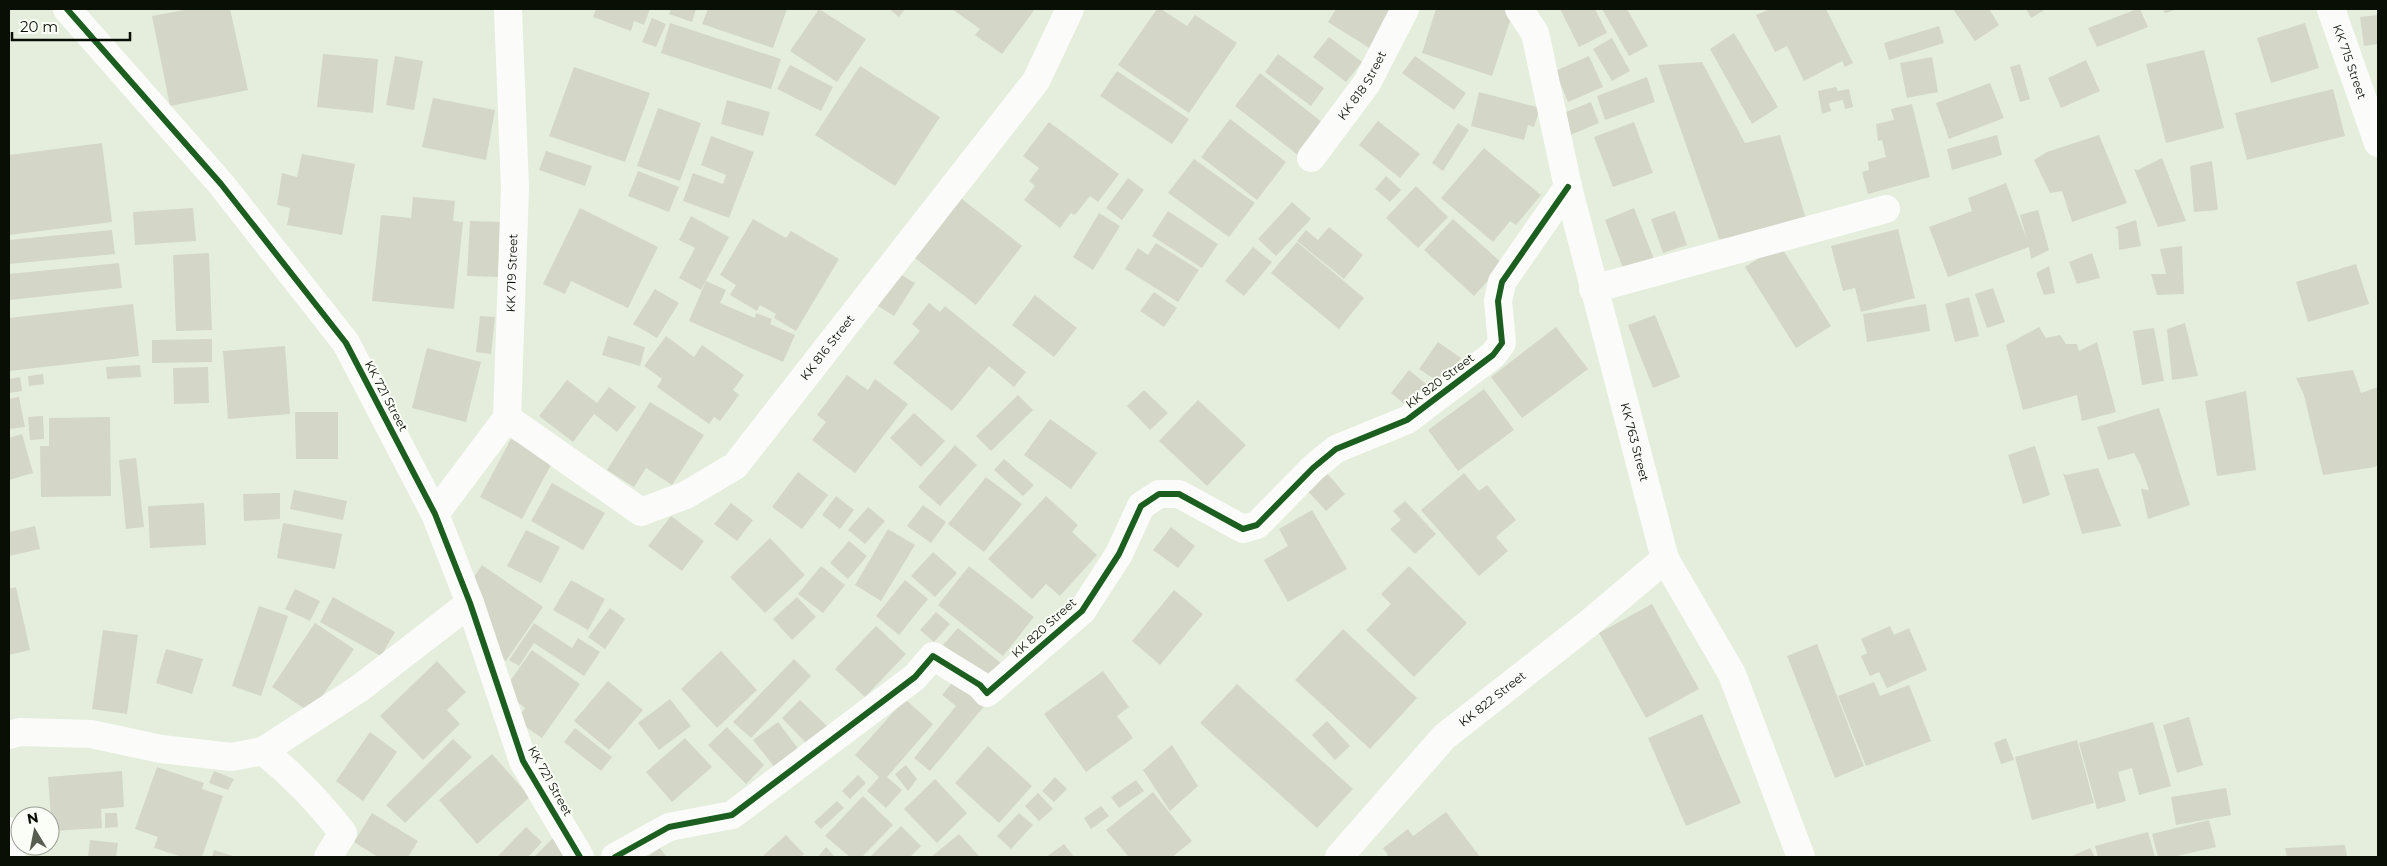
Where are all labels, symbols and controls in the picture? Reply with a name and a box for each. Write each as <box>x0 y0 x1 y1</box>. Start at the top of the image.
scale bar <box>12 10 130 42</box>
text: 20 m <box>20 17 58 36</box>
street label: KK 715 Street <box>2330 22 2370 101</box>
street label: KK 818 Street <box>1334 48 1389 123</box>
street label: KK 719 Street <box>503 233 520 313</box>
street label: KK 816 Street <box>797 311 857 383</box>
street label: KK 820 Street <box>1402 350 1477 411</box>
street label: KK 721 Street <box>362 358 411 434</box>
street label: KK 763 Street <box>1618 401 1652 483</box>
street label: KK 820 Street <box>1008 595 1079 661</box>
street label: KK 822 Street <box>1456 668 1529 730</box>
street label: KK 721 Street <box>525 743 576 819</box>
north arrow <box>10 806 60 856</box>
text: N <box>26 808 40 828</box>

